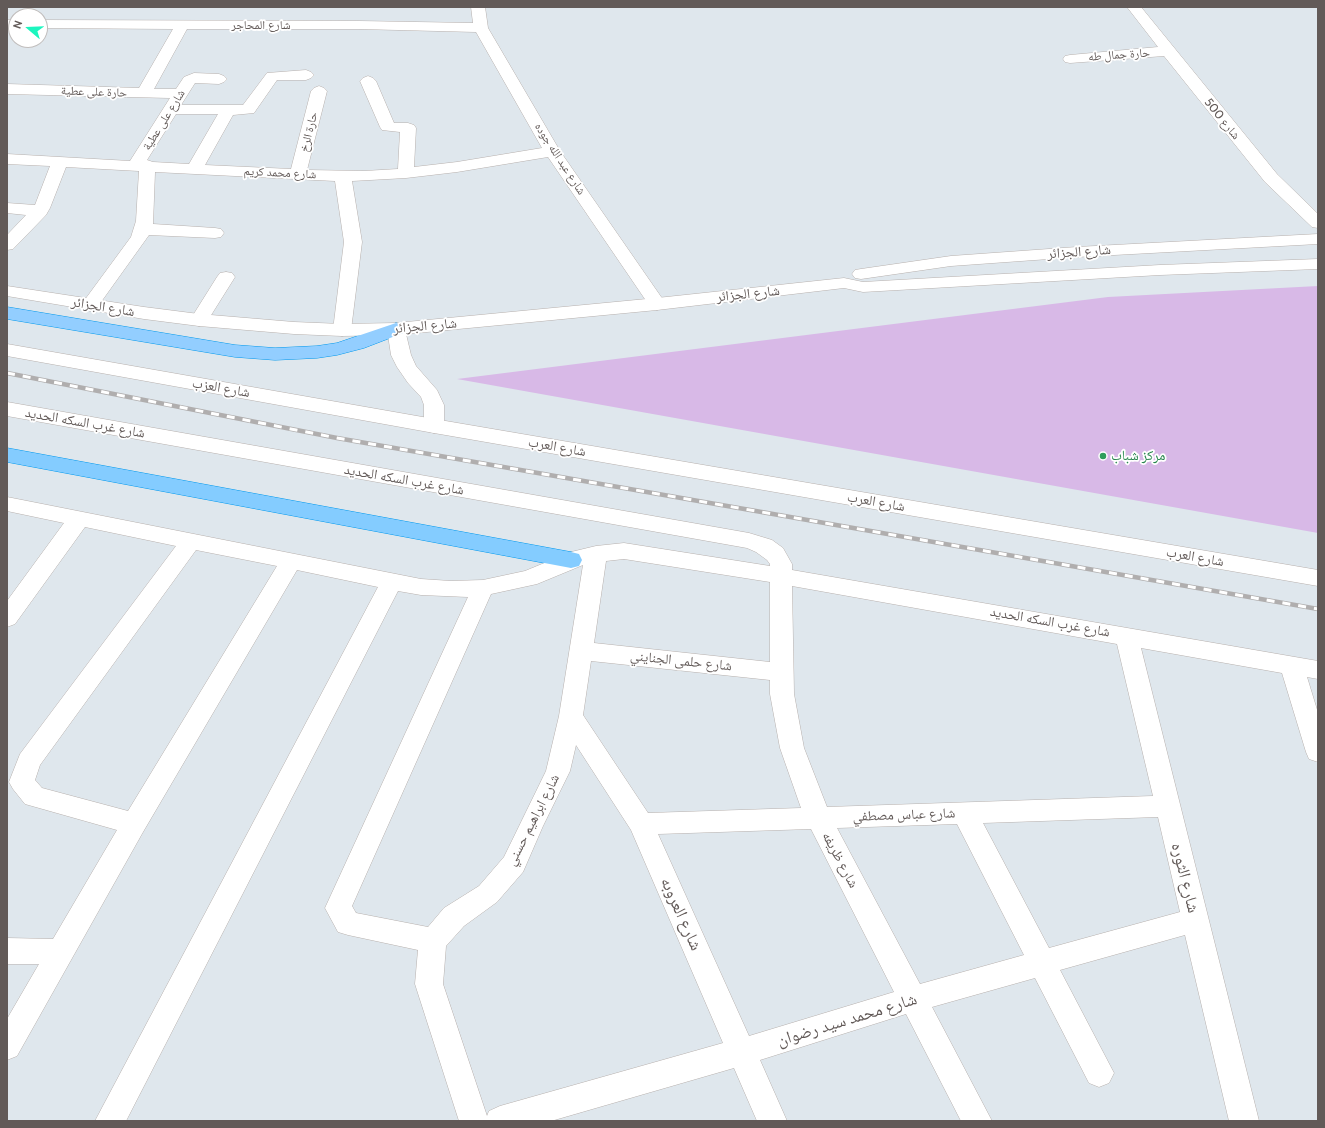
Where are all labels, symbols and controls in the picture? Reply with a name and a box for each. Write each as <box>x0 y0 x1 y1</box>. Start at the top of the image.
north arrow <box>8 8 48 48</box>
text: N <box>10 18 25 30</box>
street label: شارع المحاجر <box>231 18 291 32</box>
street label: حارة جمال طه <box>1088 46 1150 64</box>
street label: حارة على عطية <box>61 84 127 100</box>
street label: شارع على عطية <box>140 87 188 153</box>
street label: شارع 500 <box>1201 96 1243 142</box>
street label: حارة الرخ <box>297 110 321 154</box>
street label: شارع عبد الله جوده <box>531 120 589 198</box>
street label: شارع محمد كريم <box>243 164 317 182</box>
street label: شارع الجزائر <box>1047 241 1111 263</box>
street label: شارع الجزائر <box>715 282 781 306</box>
street label: شارع الجزائر <box>70 294 136 320</box>
street label: شارع الجزائر <box>392 315 458 337</box>
street label: شارع العزب <box>191 375 251 401</box>
street label: شارع غرب السكه الحديد <box>24 404 146 442</box>
street label: شارع العرب <box>527 434 587 460</box>
place label: مركز شباب <box>1111 448 1165 464</box>
marker: مركز شباب <box>1098 451 1108 461</box>
street label: شارع غرب السكه الحديد <box>343 461 465 499</box>
street label: شارع العرب <box>846 489 906 515</box>
street label: شارع العرب <box>1165 544 1225 570</box>
street label: شارع غرب السكه الحديد <box>989 603 1111 641</box>
street label: شارع حلمى الجنايني <box>629 647 733 675</box>
street label: شارع ابراهيم حسني <box>503 771 563 869</box>
street label: شارع عباس مصطفي <box>852 805 956 825</box>
street label: شارع ظريفه <box>818 829 862 891</box>
street label: شارع الثوره <box>1166 841 1204 915</box>
street label: شارع العروبه <box>656 874 706 954</box>
street label: شارع محمد سيد رضوان <box>775 989 919 1051</box>

